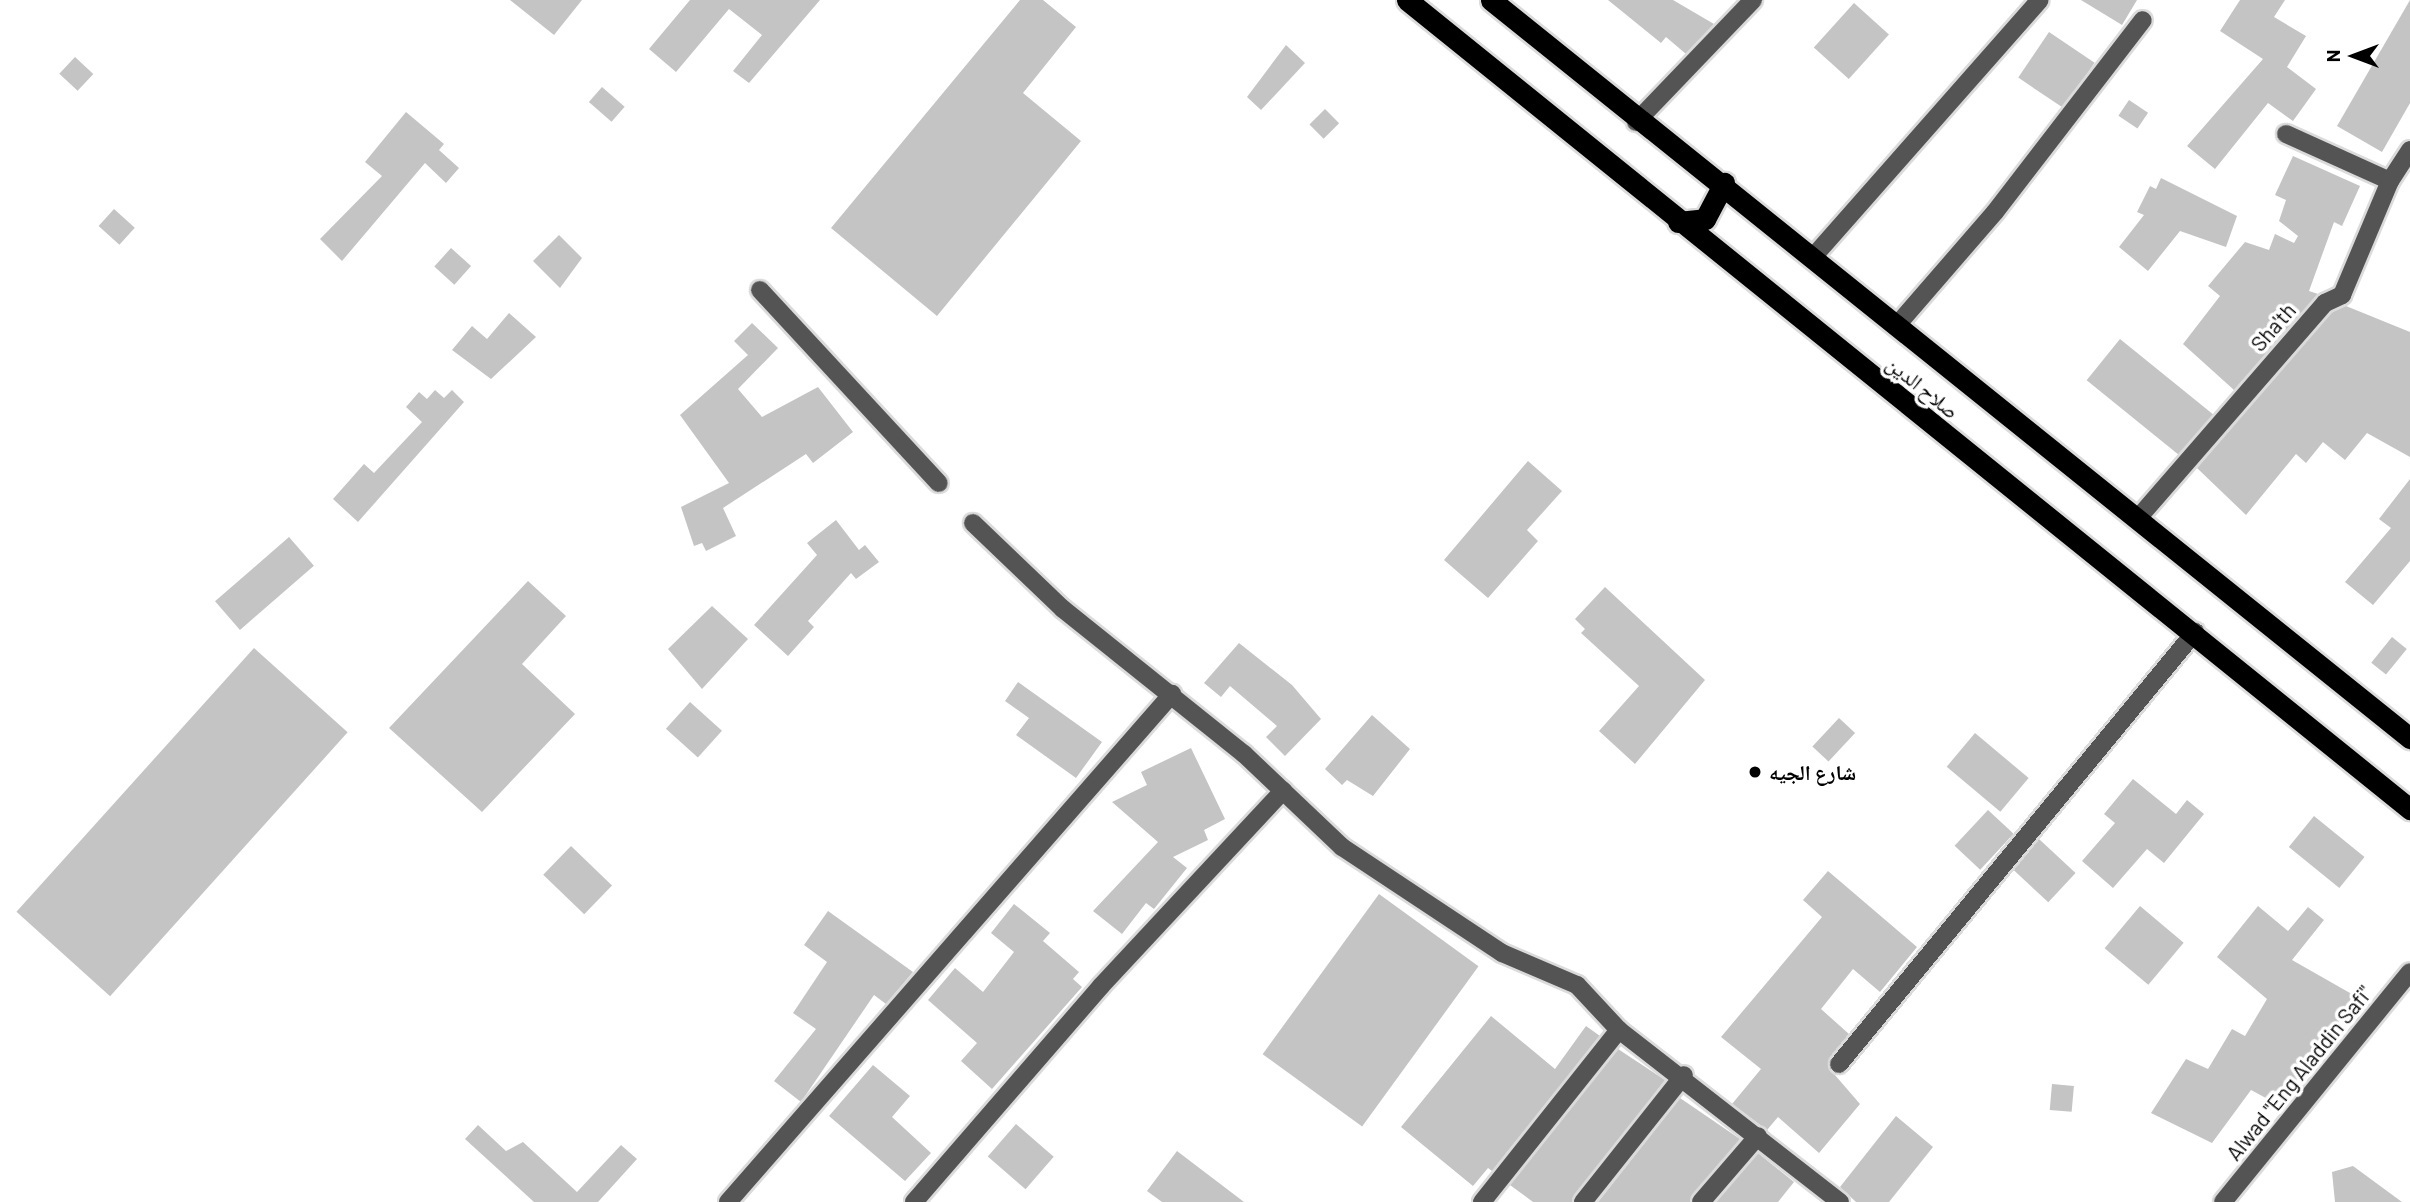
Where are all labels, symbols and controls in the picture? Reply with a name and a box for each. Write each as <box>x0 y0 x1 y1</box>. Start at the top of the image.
north arrow <box>2319 21 2389 91</box>
text: N <box>2321 50 2344 62</box>
street label: Sha'th <box>2245 298 2301 356</box>
street label: صلاح الدين <box>1882 350 1964 424</box>
place label: شارع الجيه <box>1769 759 1856 785</box>
marker: شارع الجيه <box>1747 764 1763 780</box>
street label: Alwad "Eng Aladdin Safi" <box>2221 981 2377 1165</box>

